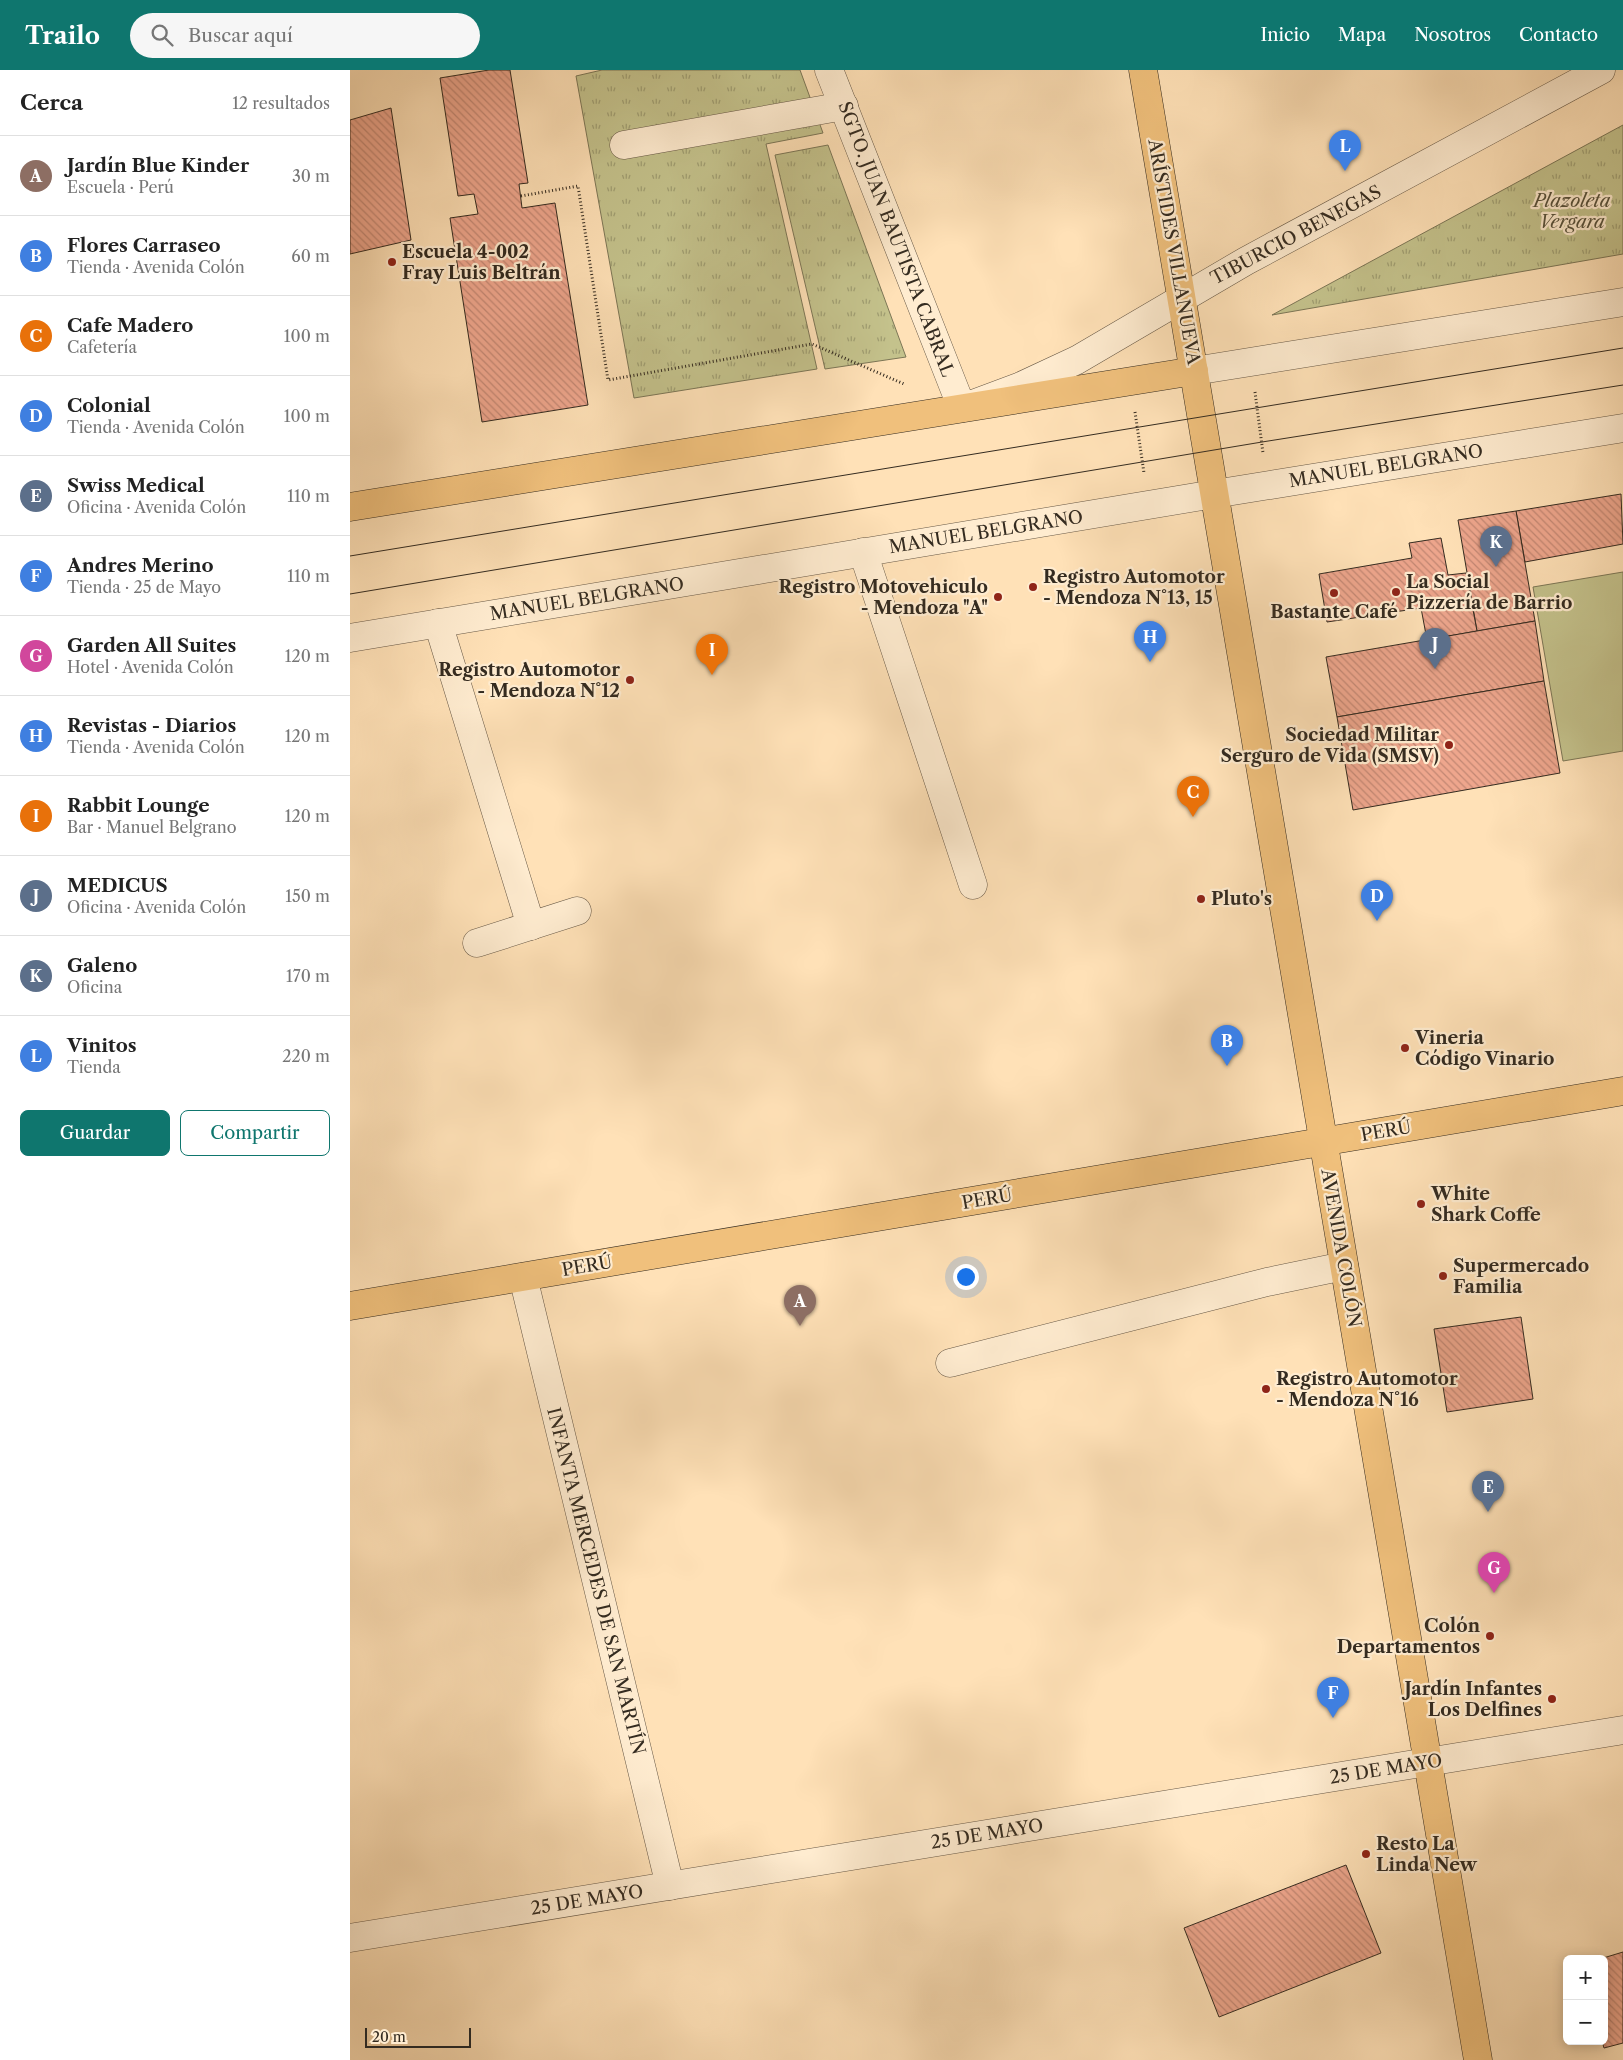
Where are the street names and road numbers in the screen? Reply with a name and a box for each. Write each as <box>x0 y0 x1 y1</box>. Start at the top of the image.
street label: SGTO. JUAN BAUTISTA CABRAL <box>833 98 959 380</box>
street label: ARÍSTIDES VILLANUEVA <box>1143 136 1206 367</box>
street label: TIBURCIO BENEGAS <box>1207 181 1385 289</box>
street label: MANUEL BELGRANO <box>1287 440 1485 492</box>
street label: MANUEL BELGRANO <box>887 506 1085 558</box>
street label: MANUEL BELGRANO <box>488 573 686 625</box>
street label: PERÚ <box>1359 1115 1413 1146</box>
street label: AVENIDA COLÓN <box>1316 1166 1367 1329</box>
street label: PERÚ <box>960 1183 1014 1214</box>
street label: PERÚ <box>560 1250 614 1281</box>
street label: INFANTA MERCEDES DE SAN MARTÍN <box>542 1405 651 1757</box>
street label: 25 DE MAYO <box>1328 1749 1444 1789</box>
street label: 25 DE MAYO <box>929 1814 1045 1854</box>
street label: 25 DE MAYO <box>529 1880 645 1920</box>

